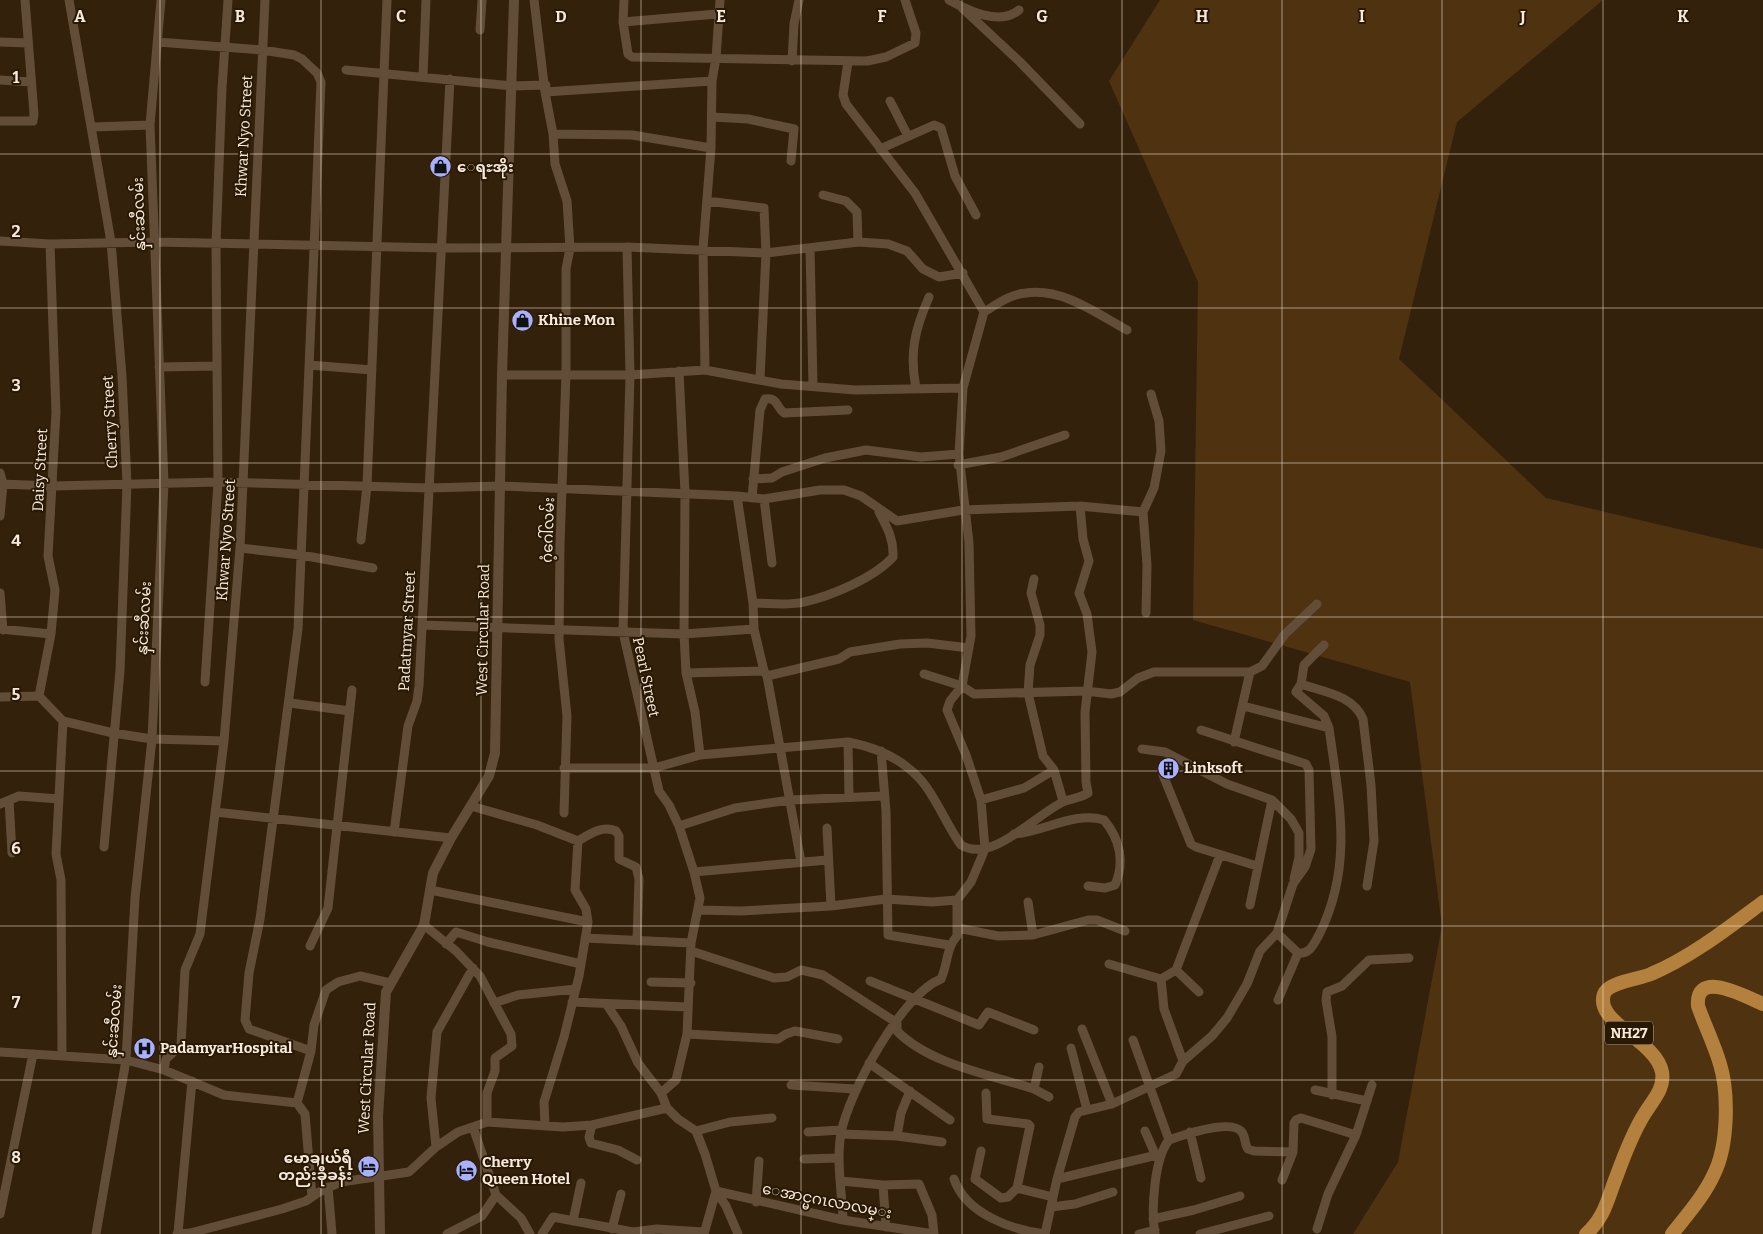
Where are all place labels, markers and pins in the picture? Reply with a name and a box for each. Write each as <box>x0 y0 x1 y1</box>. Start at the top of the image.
shop icon: ေရႊအိုး <box>429 155 453 179</box>
place label: ေရႊအိုး <box>457 157 514 179</box>
shop icon: Khine Mon <box>510 308 534 332</box>
place label: Khine Mon <box>538 311 615 329</box>
building icon: Linksoft <box>1156 756 1180 780</box>
place label: Linksoft <box>1184 759 1243 777</box>
hospital icon: PadamyarHospital <box>132 1036 156 1060</box>
place label: PadamyarHospital <box>160 1039 293 1057</box>
place label: မောချယ်ရီ တည်းခိုခန်း <box>278 1148 353 1187</box>
place label: Cherry Queen Hotel <box>482 1153 571 1188</box>
hotel icon: မောချယ်ရီ တည်းခိုခန်း <box>356 1155 380 1179</box>
hotel icon: Cherry Queen Hotel <box>454 1159 478 1183</box>

